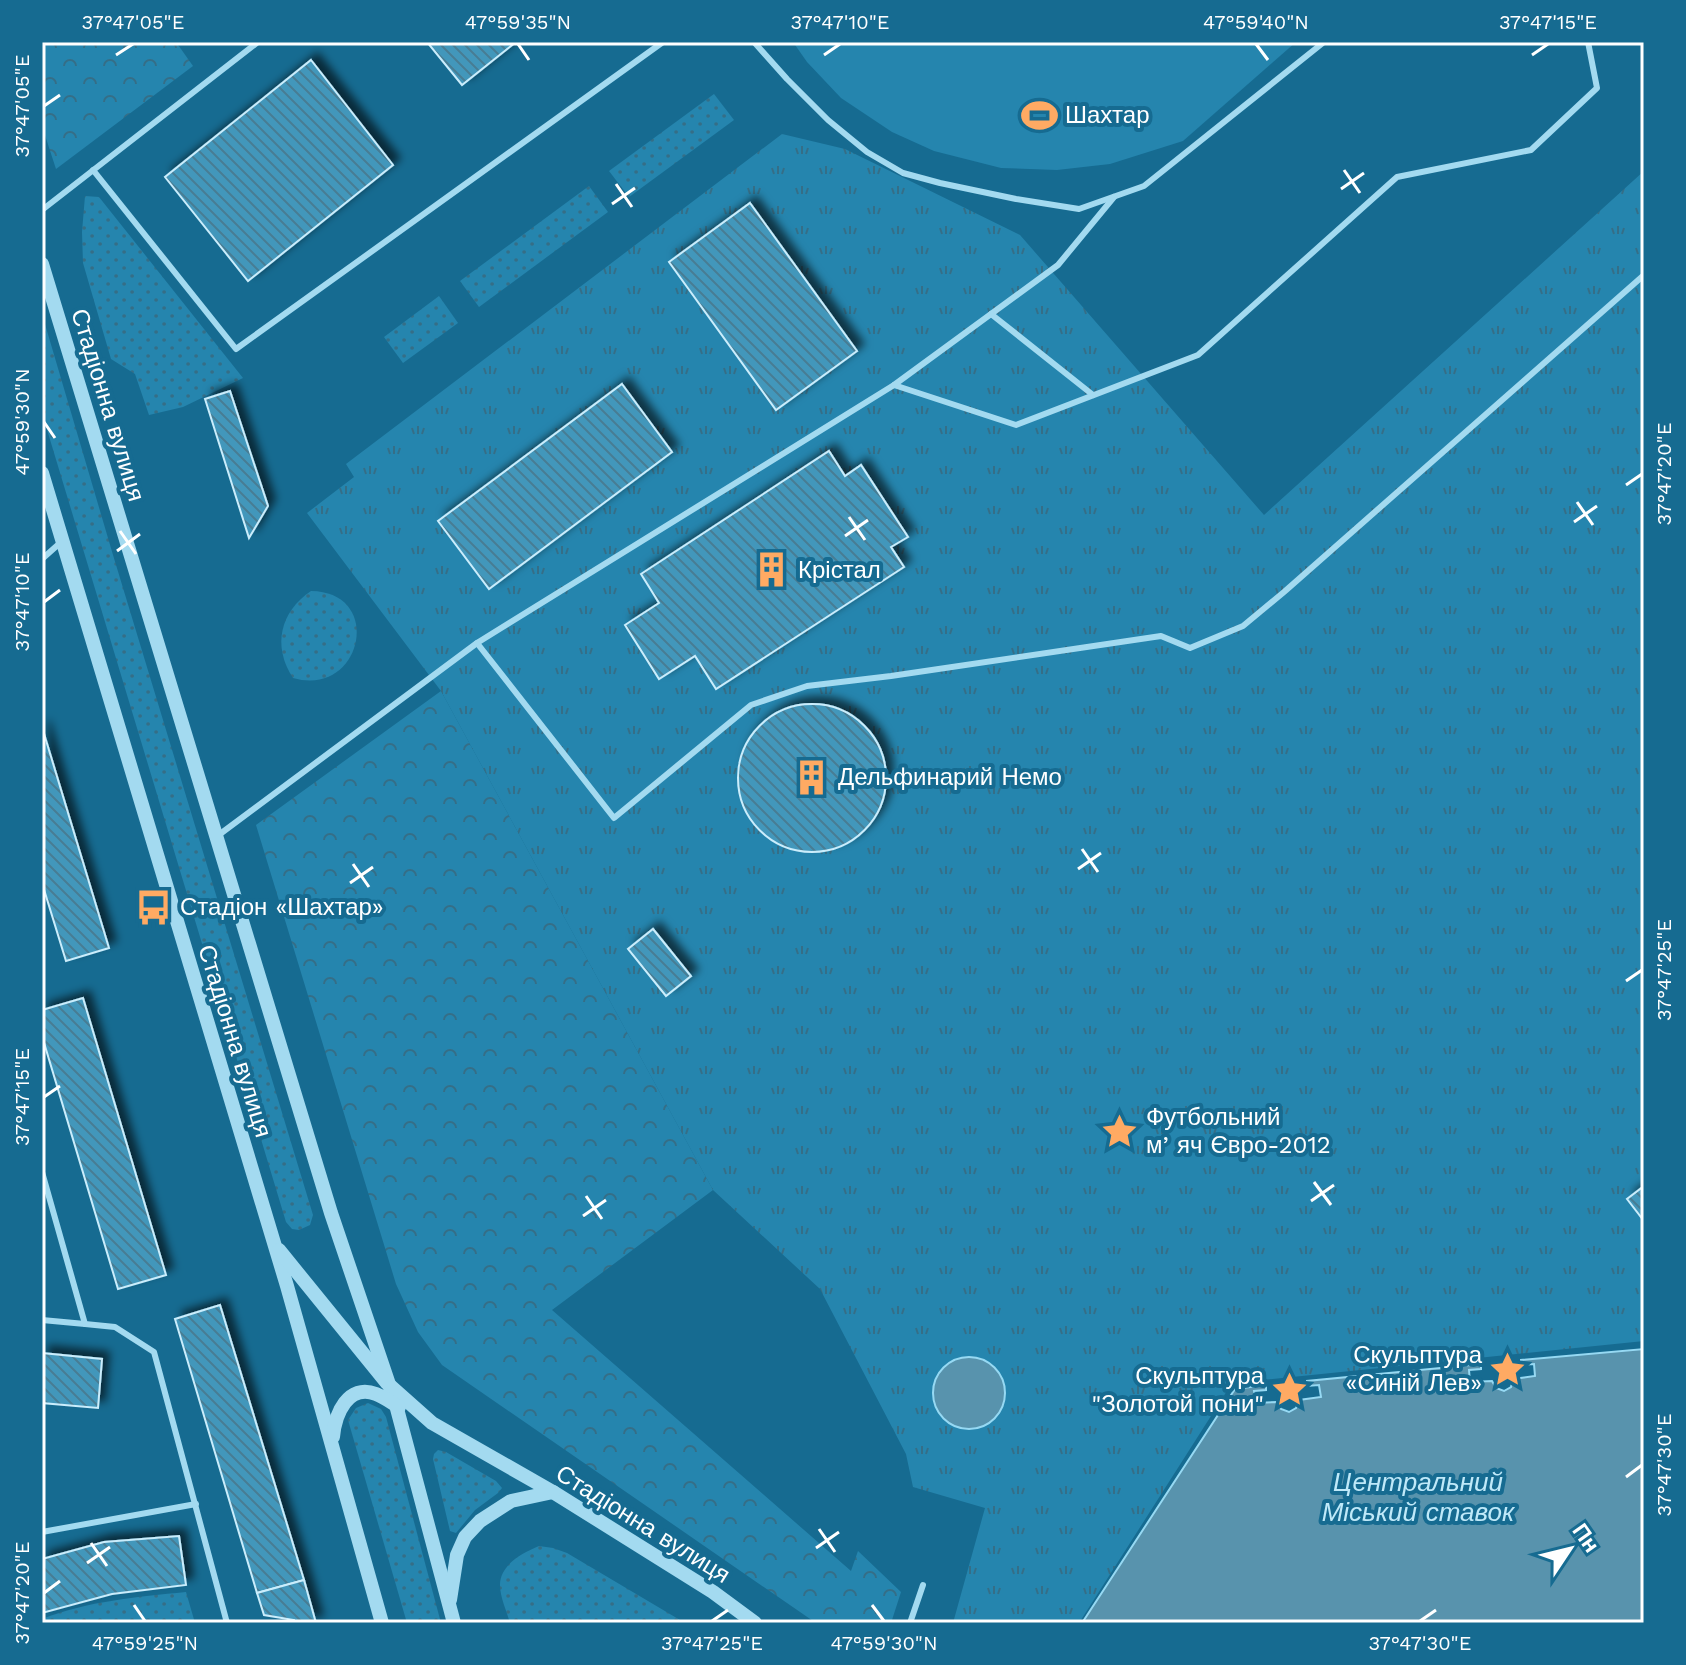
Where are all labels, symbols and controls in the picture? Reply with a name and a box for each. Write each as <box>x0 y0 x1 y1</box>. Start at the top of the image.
text: 37°47'05"E <box>82 10 184 34</box>
text: 47°59'35"N <box>465 10 571 34</box>
text: 37°47'10"E <box>791 10 889 34</box>
text: 47°59'40"N <box>1203 10 1309 34</box>
text: 37°47'15"E <box>1499 10 1597 34</box>
text: 37°47'05"E <box>10 55 34 157</box>
sports icon: Шахтар <box>1020 96 1058 134</box>
place label: Шахтар <box>1065 101 1150 129</box>
street label: Стадіонна вулиця <box>65 305 151 505</box>
text: 47°59'30"N <box>10 368 34 476</box>
text: 37°47'20"E <box>1652 423 1676 525</box>
building icon: Крістал <box>753 551 791 589</box>
text: 37°47'10"E <box>10 553 34 651</box>
place label: Крістал <box>798 556 881 584</box>
building icon: Дельфинарий Немо <box>793 758 831 796</box>
place label: Дельфинарий Немо <box>838 763 1062 791</box>
bus stop icon: Стадіон «Шахтар» <box>135 888 173 926</box>
place label: Стадіон «Шахтар» <box>180 893 384 921</box>
text: 37°47'25"E <box>1652 919 1676 1021</box>
street label: Стадіонна вулиця <box>192 941 278 1141</box>
text: 37°47'15"E <box>10 1048 34 1146</box>
place label: Футбольний мʼяч Євро-2012 <box>1146 1103 1331 1159</box>
place icon: Футбольний мʼяч Євро-2012 <box>1101 1112 1139 1150</box>
place label: Скульптура «Синій Лев» <box>1346 1341 1483 1397</box>
place icon: Скульптура «Синій Лев» <box>1489 1350 1527 1388</box>
place label: Скульптура "Золотой пони" <box>1092 1362 1265 1418</box>
place icon: Скульптура "Золотой пони" <box>1271 1371 1309 1409</box>
text: 37°47'30"E <box>1652 1414 1676 1516</box>
street label: Стадіонна вулиця <box>551 1459 735 1589</box>
water label: Центральний Міський ставок <box>1322 1467 1516 1527</box>
north arrow <box>1530 1509 1610 1589</box>
text: Пн <box>1567 1519 1605 1557</box>
text: 37°47'20"E <box>10 1542 34 1644</box>
text: 47°59'25"N <box>92 1631 198 1655</box>
text: 37°47'25"E <box>661 1631 763 1655</box>
text: 47°59'30"N <box>830 1631 938 1655</box>
text: 37°47'30"E <box>1369 1631 1471 1655</box>

